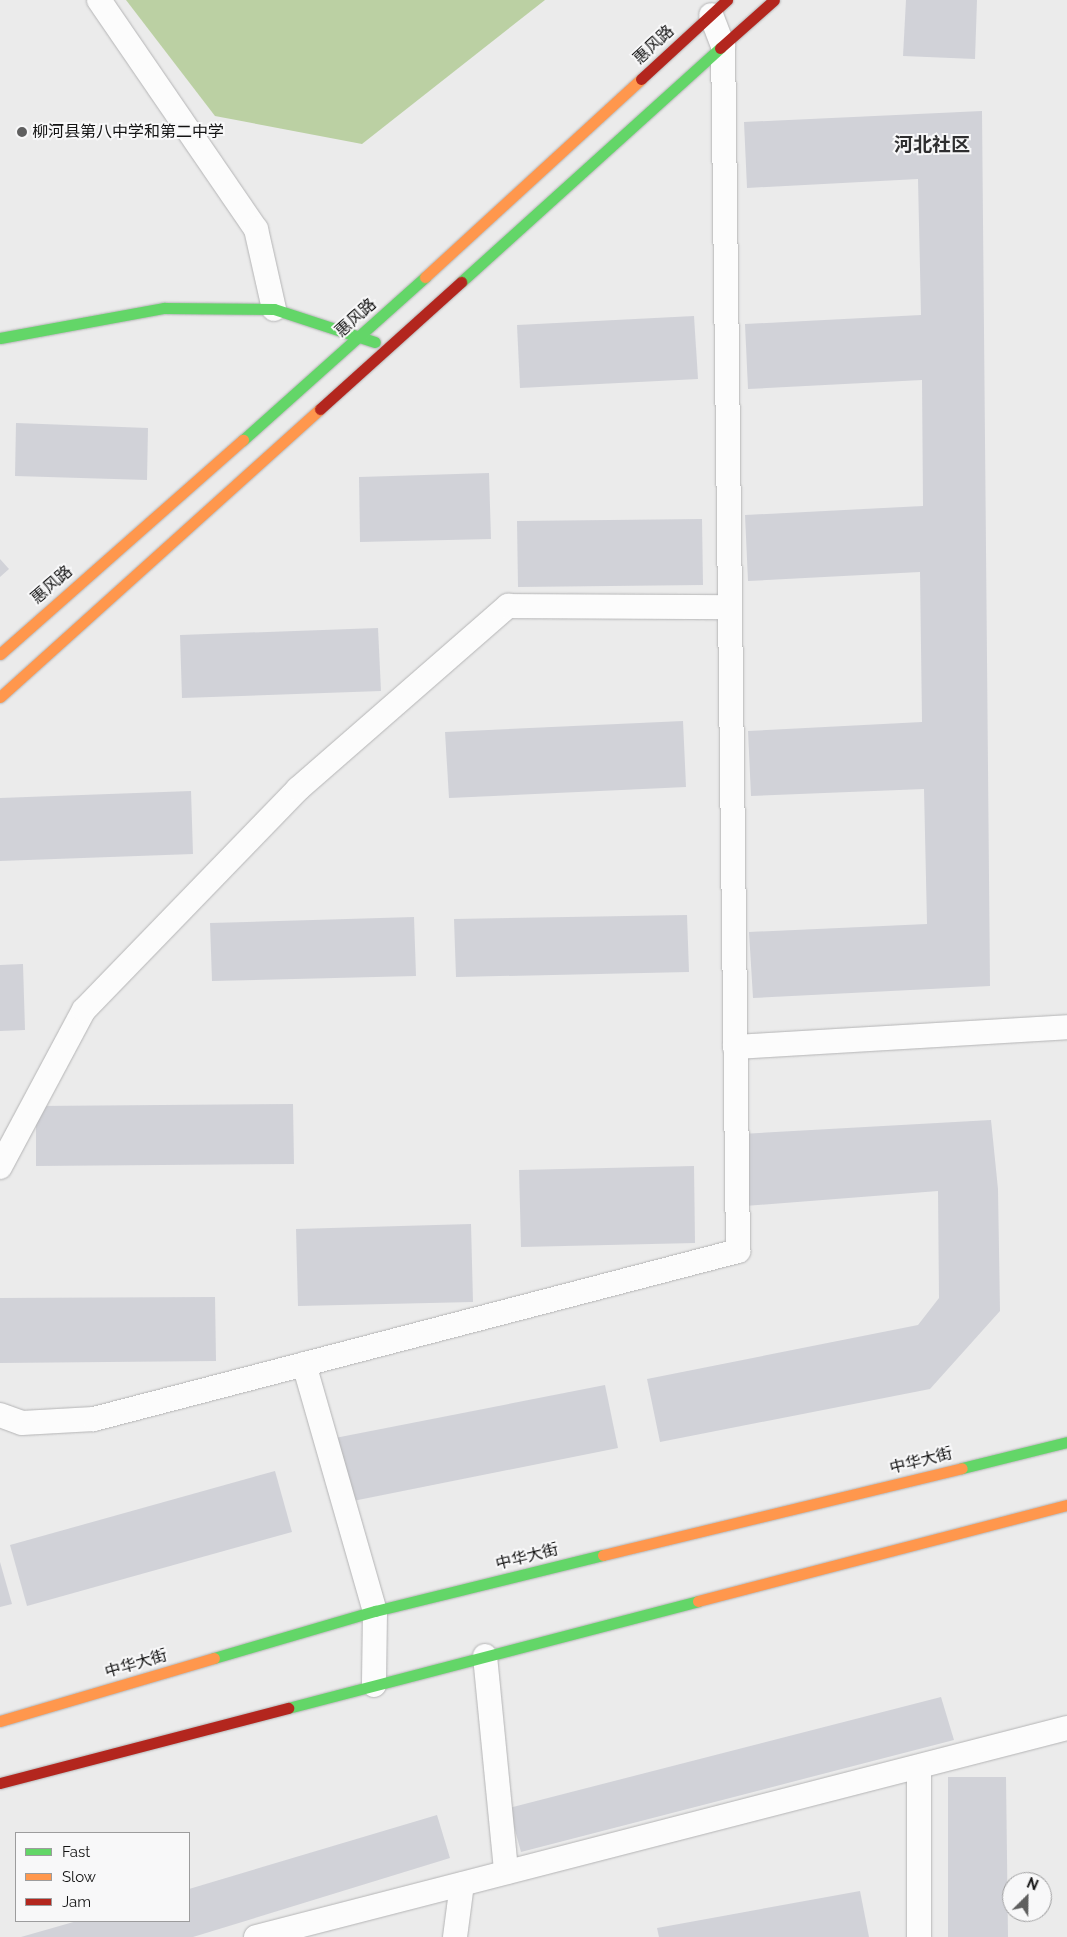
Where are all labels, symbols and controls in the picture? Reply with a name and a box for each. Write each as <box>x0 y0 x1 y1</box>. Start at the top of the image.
street label: 惠风路 <box>630 22 678 68</box>
place label: 柳河县第八中学和第二中学 <box>32 122 224 142</box>
marker: 柳河县第八中学和第二中学 <box>16 126 28 138</box>
district label: 河北社区 <box>894 134 970 156</box>
street label: 惠风路 <box>332 295 380 341</box>
street label: 惠风路 <box>28 562 76 608</box>
street label: 中华大街 <box>888 1444 954 1478</box>
street label: 中华大街 <box>494 1540 560 1574</box>
street label: 中华大街 <box>103 1646 169 1682</box>
legend <box>15 1832 190 1922</box>
text: Fast <box>62 1843 90 1861</box>
text: Slow <box>62 1868 96 1886</box>
north arrow <box>1002 1872 1052 1922</box>
text: N <box>1024 1875 1041 1894</box>
text: Jam <box>62 1893 91 1911</box>

